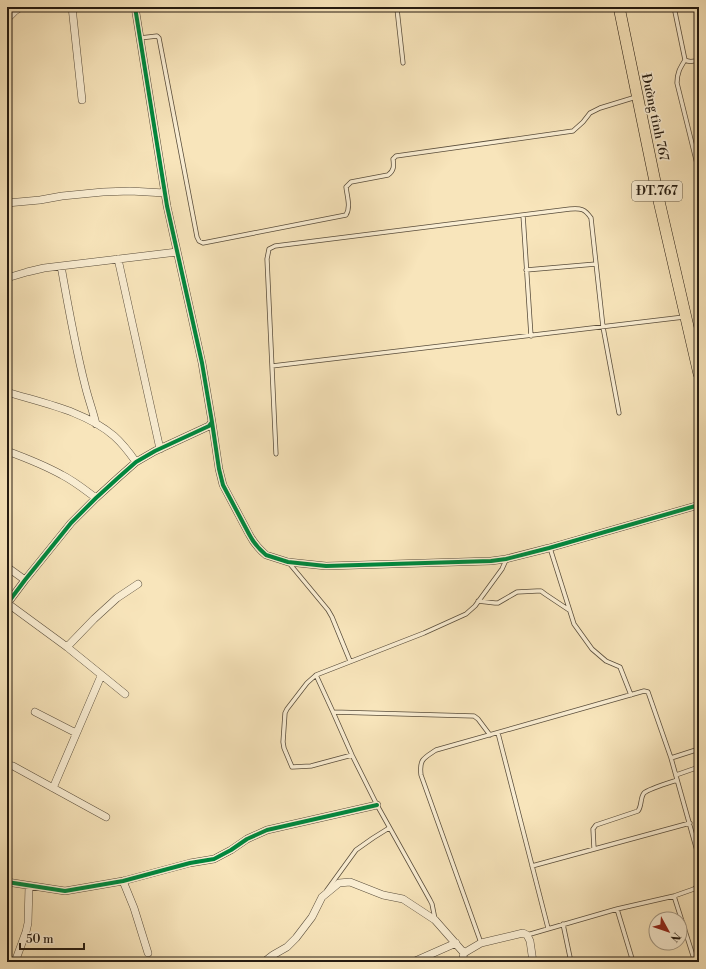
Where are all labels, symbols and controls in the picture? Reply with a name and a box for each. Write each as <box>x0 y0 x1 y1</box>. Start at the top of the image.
street label: Đường tỉnh 767 <box>638 72 672 163</box>
road number: ĐT.767 <box>632 181 682 201</box>
north arrow <box>648 911 688 951</box>
scale bar <box>20 925 84 951</box>
text: N <box>667 929 683 945</box>
text: 50 m <box>26 932 54 947</box>

